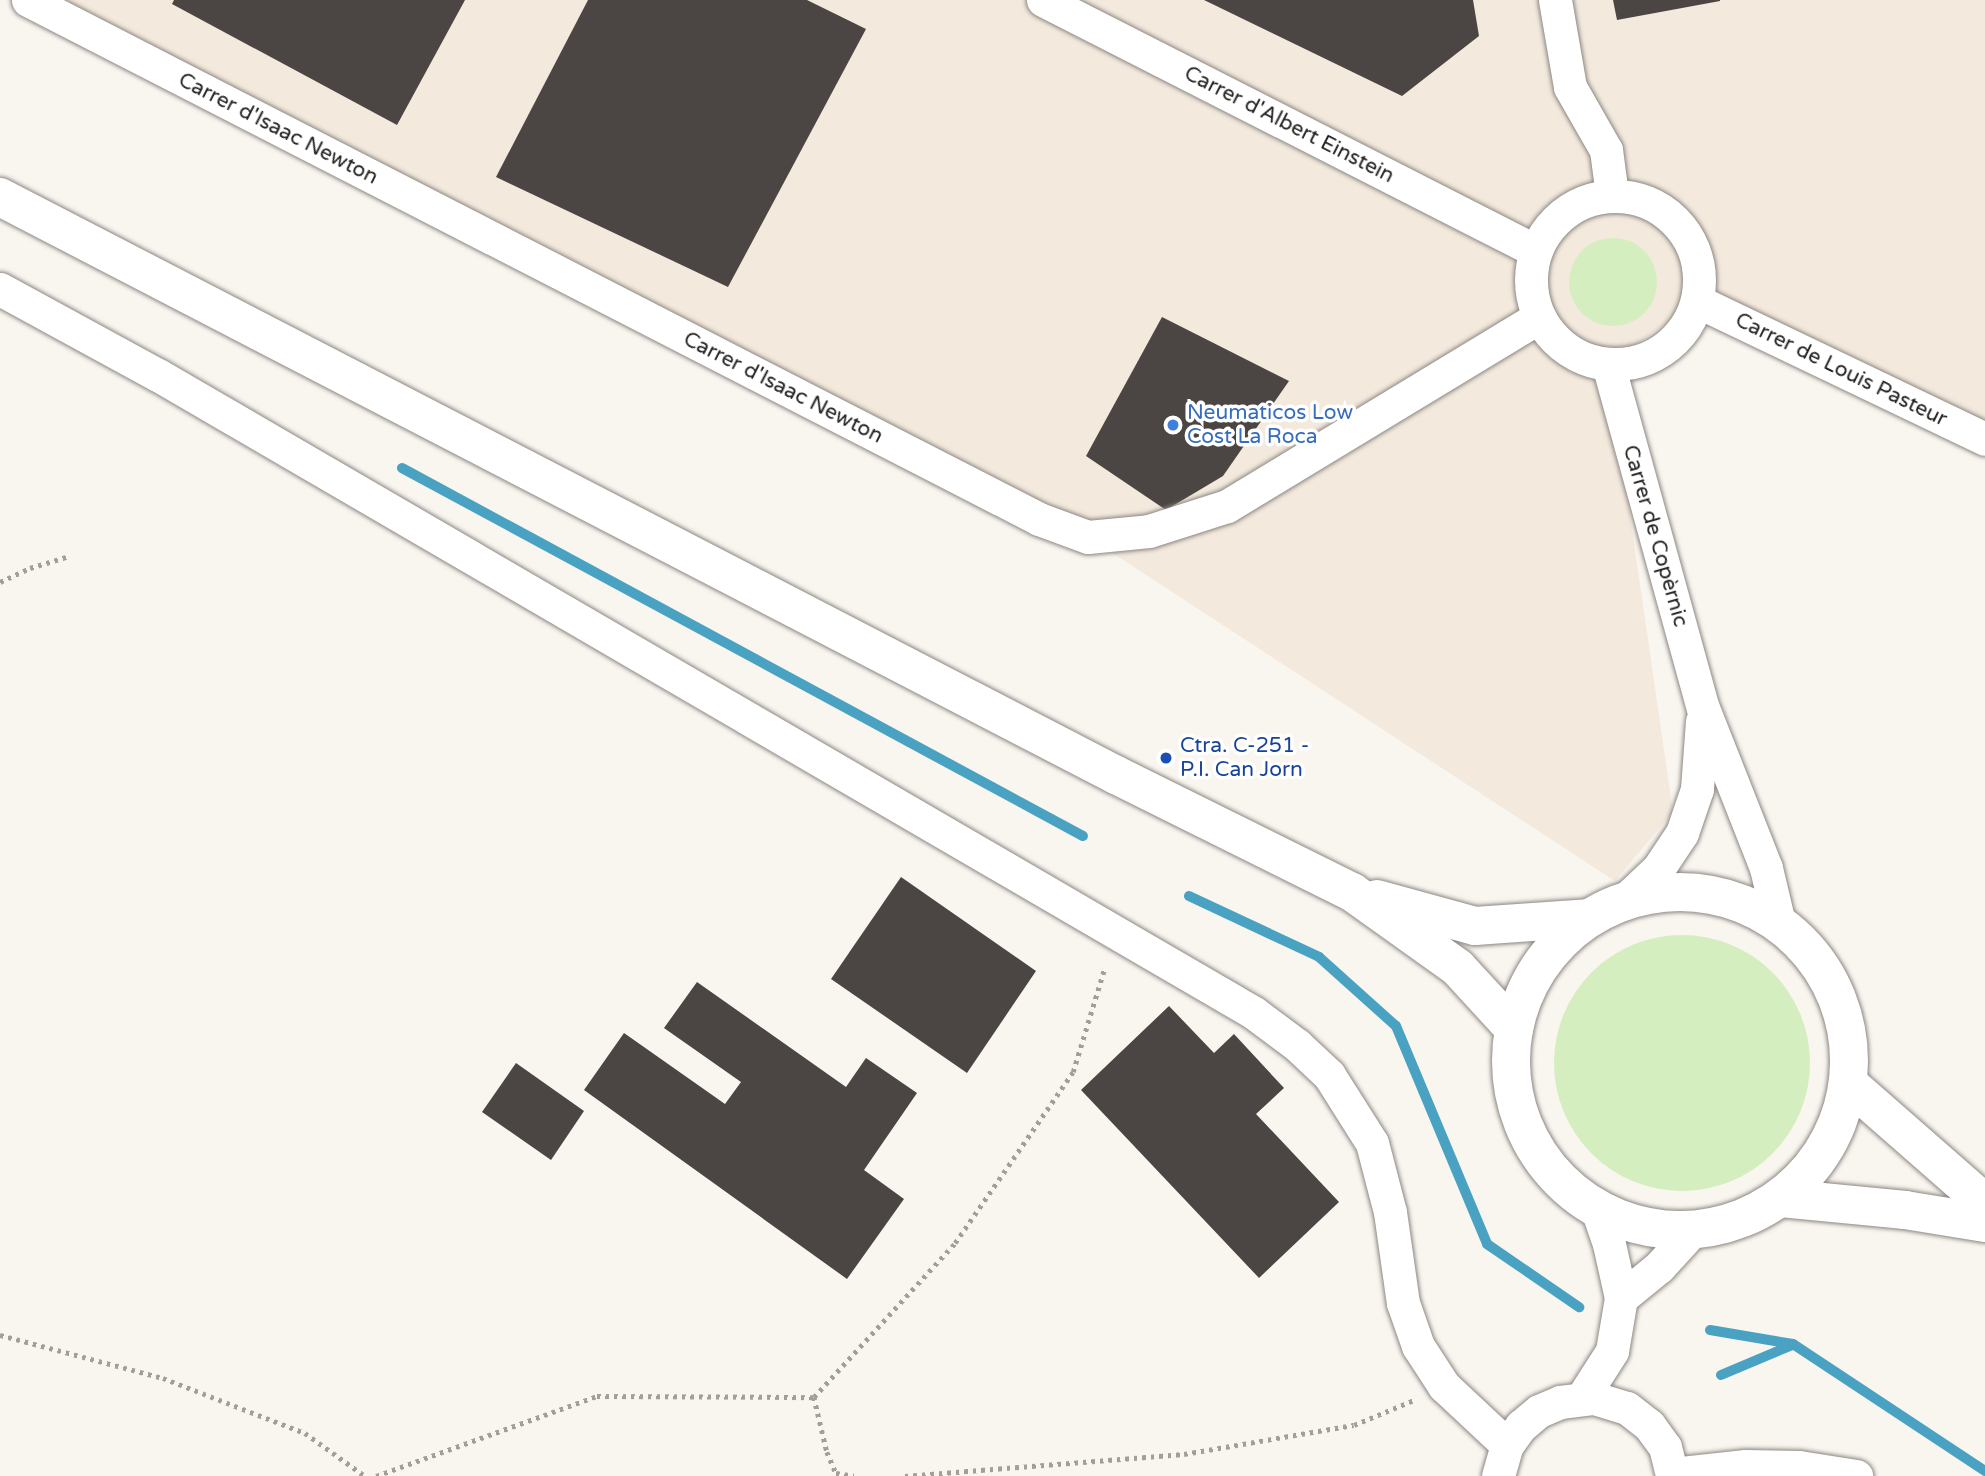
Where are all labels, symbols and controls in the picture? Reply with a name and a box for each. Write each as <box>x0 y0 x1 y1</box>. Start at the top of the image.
street label: Carrer d'Albert Einstein <box>1180 61 1398 189</box>
street label: Carrer d'Isaac Newton <box>174 68 382 190</box>
street label: Carrer de Louis Pasteur <box>1731 308 1951 432</box>
street label: Carrer d'Isaac Newton <box>679 327 887 449</box>
place label: Neumaticos Low Cost La Roca <box>1187 400 1353 450</box>
marker: Neumaticos Low Cost La Roca <box>1165 417 1181 433</box>
street label: Carrer de Copèrnic <box>1617 442 1693 630</box>
place label: Ctra. C-251 - P.I. Can Jorn <box>1180 733 1309 783</box>
marker: Ctra. C-251 - P.I. Can Jorn <box>1158 750 1174 766</box>

